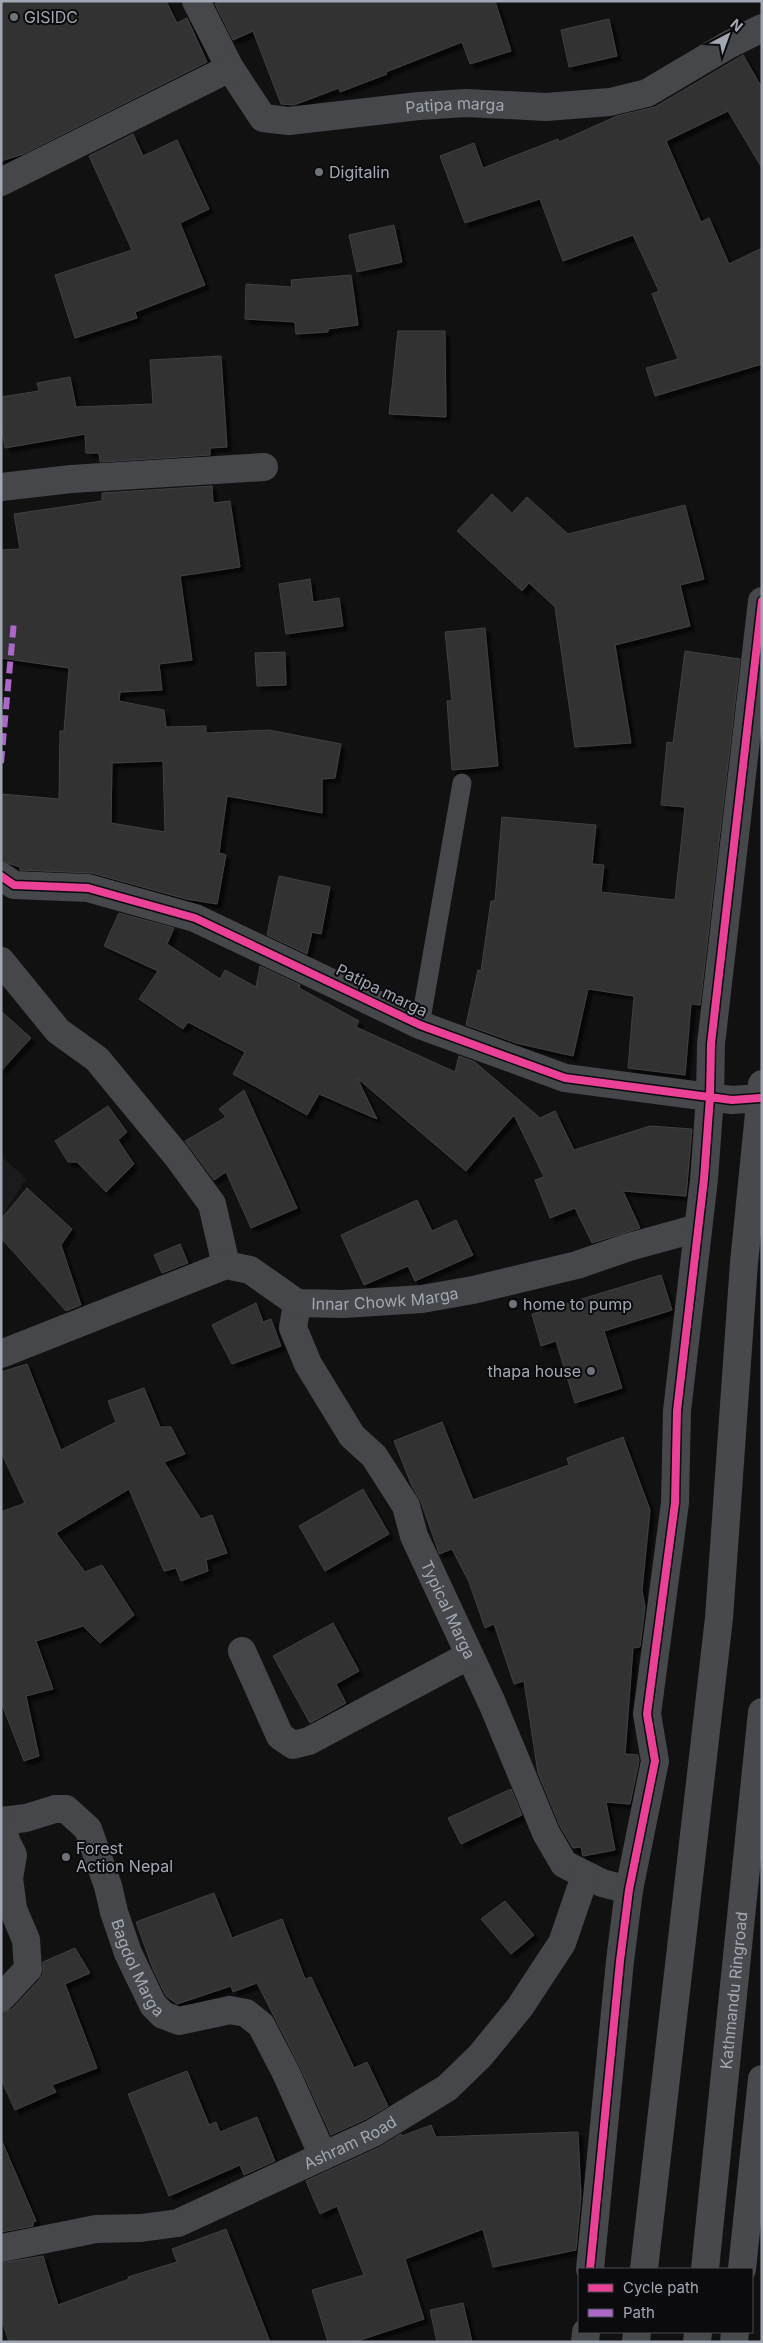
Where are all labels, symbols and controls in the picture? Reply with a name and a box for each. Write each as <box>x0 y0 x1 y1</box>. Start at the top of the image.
place label: GISIDC <box>24 7 78 27</box>
north arrow <box>703 10 753 60</box>
marker: GISIDC <box>8 11 20 23</box>
text: N <box>727 15 746 35</box>
street label: Patipa marga <box>404 93 505 118</box>
place label: Digitalin <box>329 162 390 182</box>
marker: Digitalin <box>313 166 325 178</box>
street label: Patipa marga <box>333 959 431 1021</box>
street label: Innar Chowk Marga <box>311 1283 460 1314</box>
place label: home to pump <box>523 1294 632 1314</box>
marker: home to pump <box>507 1298 519 1310</box>
place label: thapa house <box>488 1361 581 1381</box>
marker: thapa house <box>585 1365 597 1377</box>
street label: Typical Marga <box>417 1557 480 1662</box>
place label: Forest Action Nepal <box>76 1838 173 1876</box>
marker: Forest Action Nepal <box>60 1851 72 1863</box>
street label: Kathmandu Ringroad <box>715 1911 752 2070</box>
street label: Bagdol Marga <box>107 1916 169 2021</box>
street label: Ashram Road <box>300 2111 400 2174</box>
legend <box>578 2268 753 2333</box>
text: Cycle path <box>623 2278 699 2297</box>
text: Path <box>623 2303 655 2322</box>

